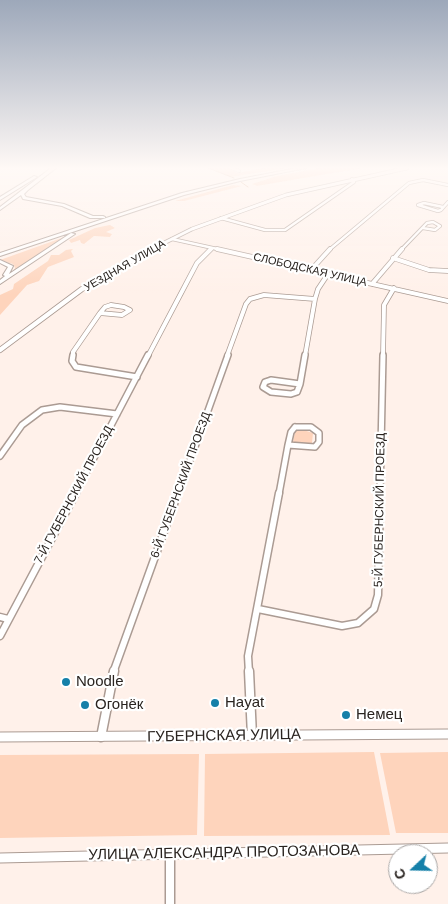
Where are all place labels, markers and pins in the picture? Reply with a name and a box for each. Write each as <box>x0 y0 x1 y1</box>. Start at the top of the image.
place label: Noodle <box>76 673 124 691</box>
marker: Noodle <box>60 676 72 688</box>
place label: Hayat <box>225 694 264 712</box>
place label: Огонёк <box>95 696 143 714</box>
marker: Hayat <box>209 697 221 709</box>
marker: Огонёк <box>79 699 91 711</box>
place label: Немец <box>356 706 402 724</box>
marker: Немец <box>340 709 352 721</box>

